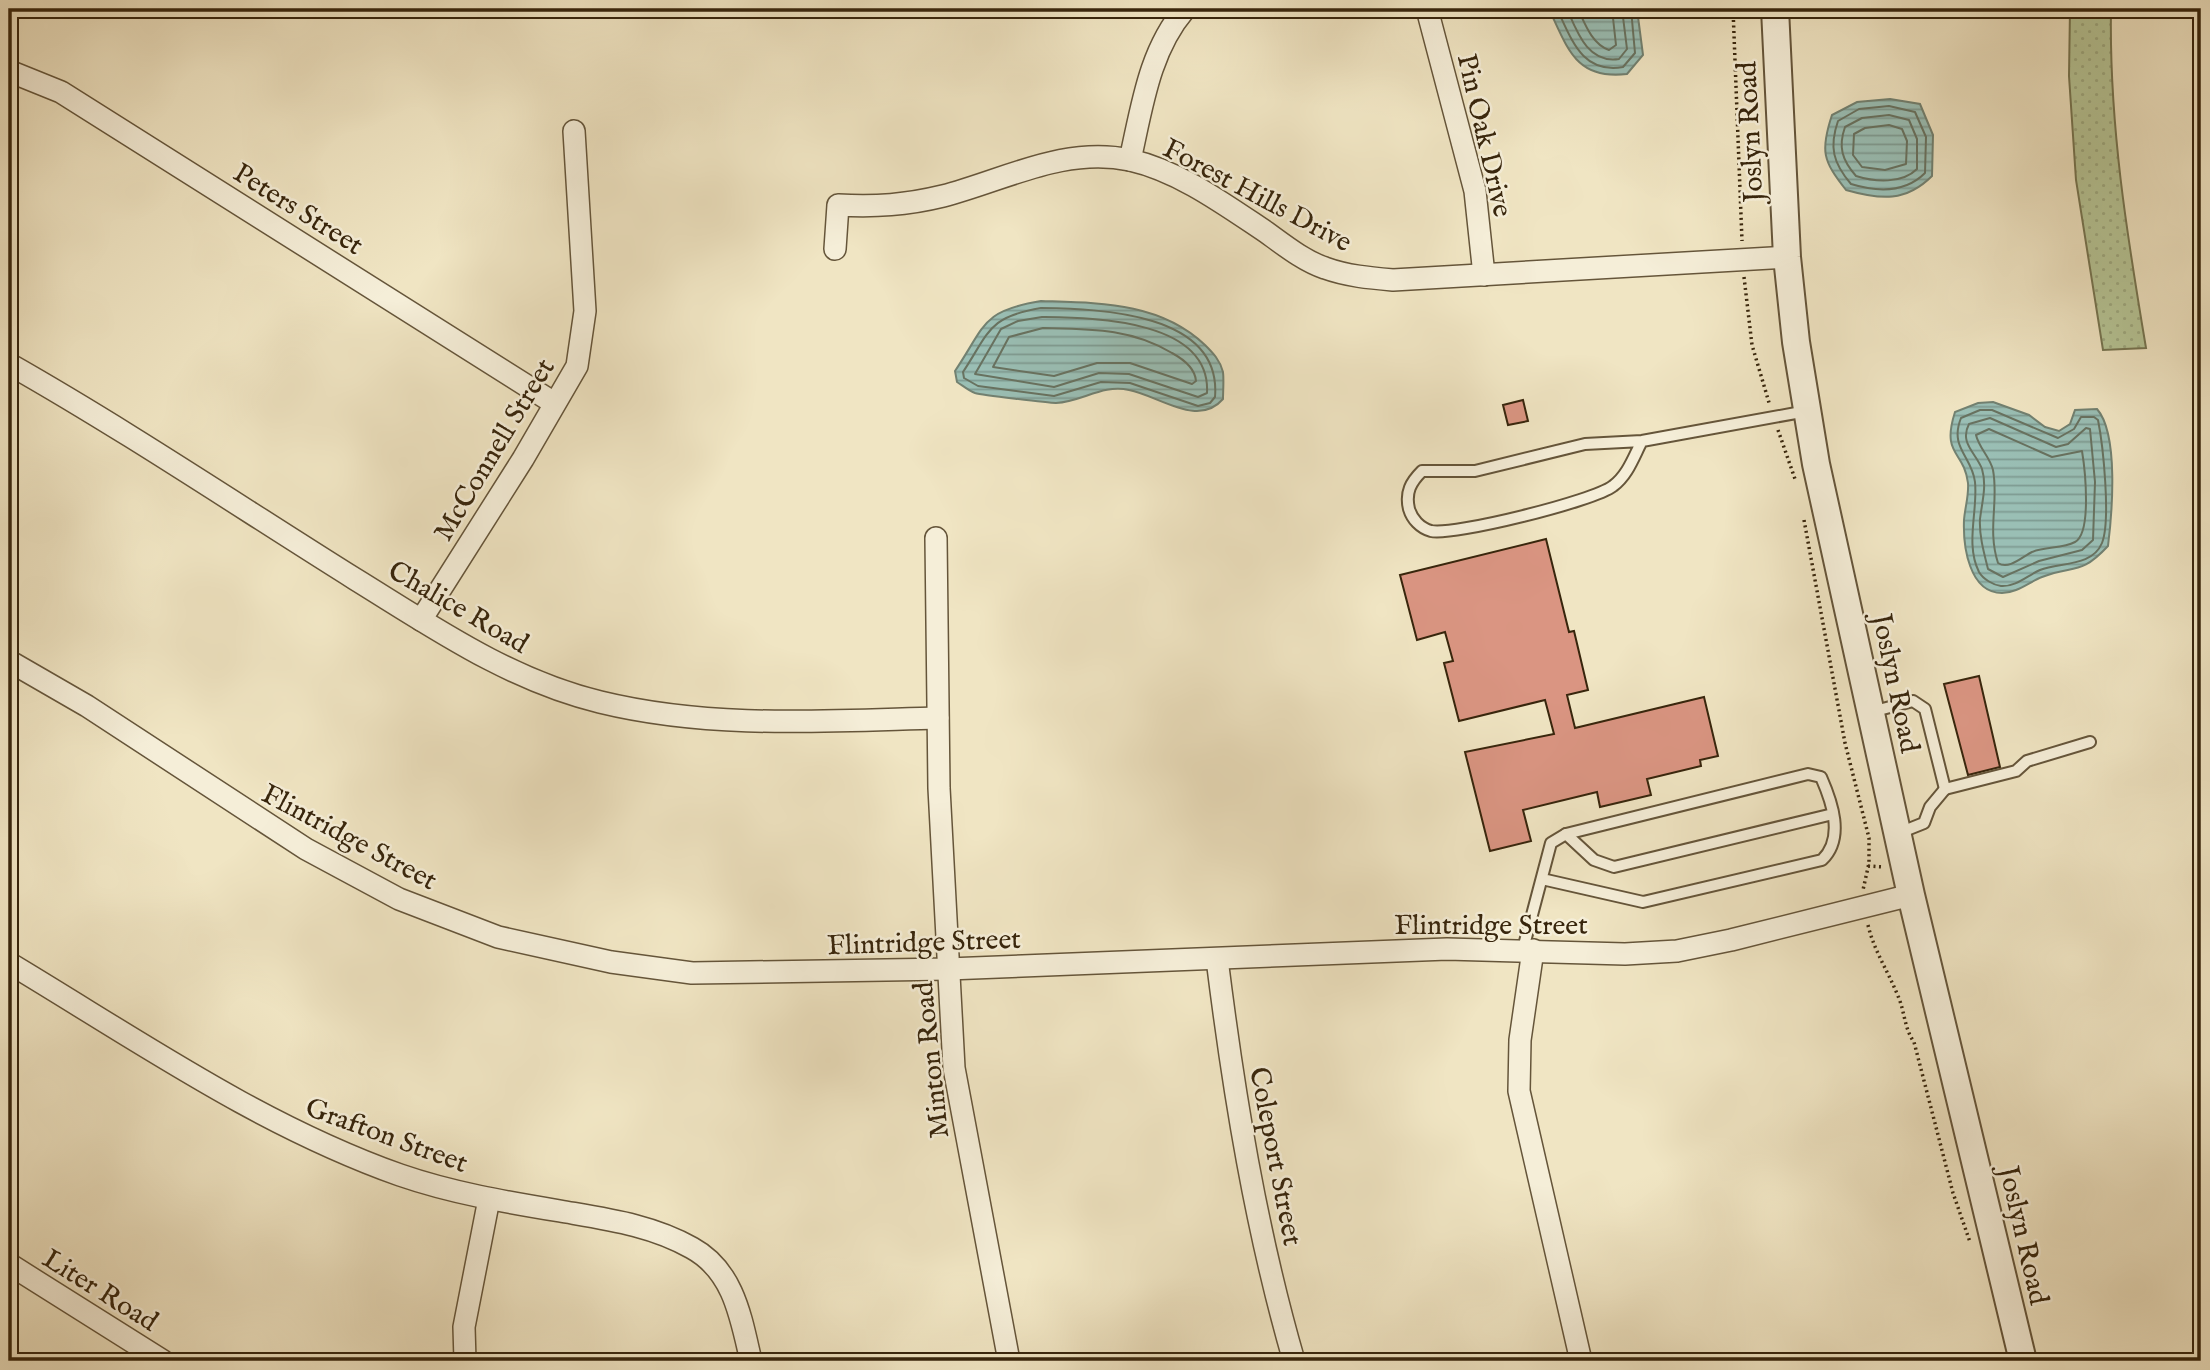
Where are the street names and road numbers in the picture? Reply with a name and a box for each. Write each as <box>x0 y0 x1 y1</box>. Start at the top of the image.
street label: Pin Oak Drive <box>1448 51 1519 221</box>
street label: Joslyn Road <box>1730 60 1773 206</box>
street label: Forest Hills Drive <box>1156 132 1358 261</box>
street label: Peters Street <box>226 156 370 264</box>
street label: McConnell Street <box>427 352 564 548</box>
street label: Chalice Road <box>381 554 534 662</box>
street label: Joslyn Road <box>1862 608 1926 756</box>
street label: Flintridge Street <box>255 777 443 899</box>
street label: Flintridge Street <box>1394 909 1588 944</box>
street label: Flintridge Street <box>827 923 1022 964</box>
street label: Minton Road <box>907 980 958 1140</box>
street label: Coleport Street <box>1240 1064 1309 1249</box>
street label: Grafton Street <box>300 1091 472 1182</box>
street label: Joslyn Road <box>1989 1160 2055 1308</box>
street label: Liter Road <box>36 1242 164 1340</box>

